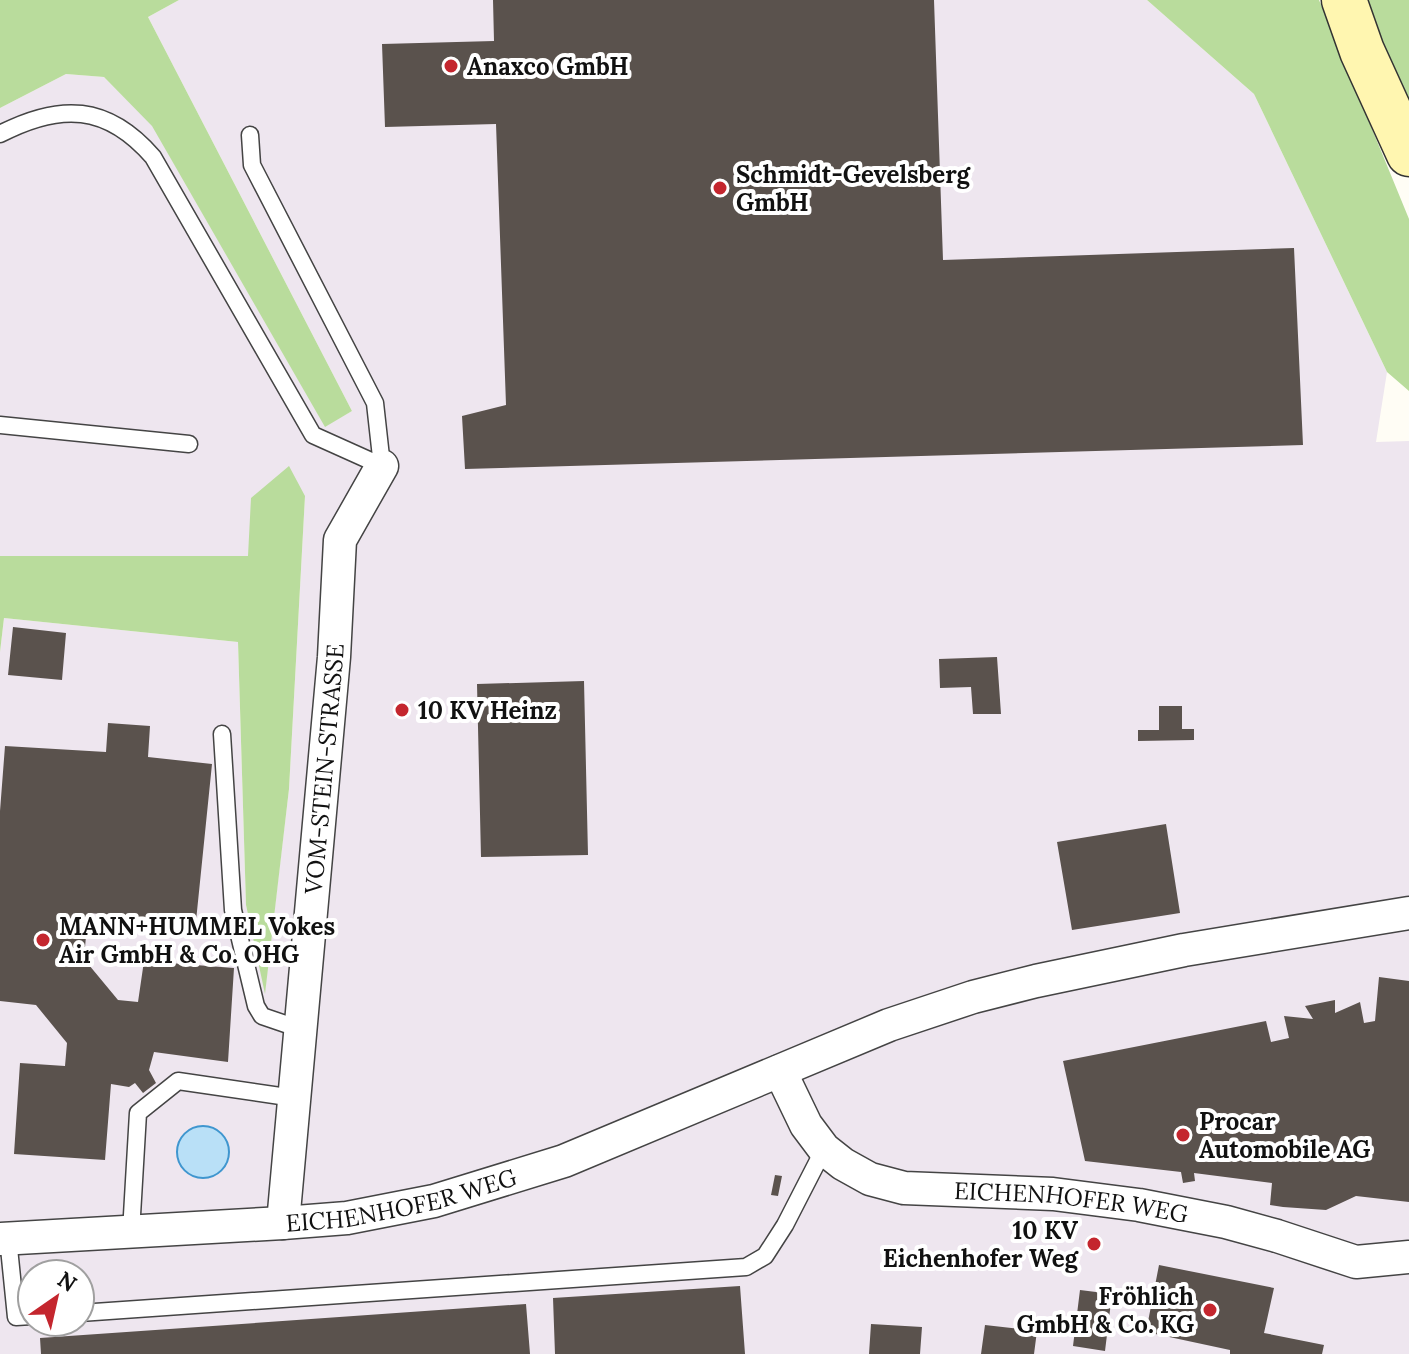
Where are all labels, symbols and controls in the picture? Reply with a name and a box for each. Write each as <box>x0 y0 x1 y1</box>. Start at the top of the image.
place label: Anaxco GmbH <box>467 51 629 82</box>
marker: Anaxco GmbH <box>442 57 460 75</box>
place label: Schmidt-Gevelsberg GmbH <box>736 159 972 218</box>
marker: Schmidt-Gevelsberg GmbH <box>711 179 729 197</box>
street label: VOM-STEIN-STRASSE <box>297 643 350 896</box>
place label: 10 KV Heinz <box>418 695 557 726</box>
marker: 10 KV Heinz <box>393 701 411 719</box>
place label: MANN+HUMMEL Vokes Air GmbH & Co. OHG <box>59 911 335 970</box>
marker: MANN+HUMMEL Vokes Air GmbH & Co. OHG <box>34 931 52 949</box>
place label: Procar Automobile AG <box>1199 1106 1370 1165</box>
marker: Procar Automobile AG <box>1174 1126 1192 1144</box>
street label: EICHENHOFER WEG <box>285 1161 520 1238</box>
street label: EICHENHOFER WEG <box>953 1175 1191 1230</box>
place label: 10 KV Eichenhofer Weg <box>883 1215 1080 1274</box>
marker: 10 KV Eichenhofer Weg <box>1085 1235 1103 1253</box>
north arrow <box>16 1258 96 1338</box>
text: N <box>52 1265 82 1298</box>
place label: Fröhlich GmbH & Co. KG <box>1017 1281 1194 1340</box>
marker: Fröhlich GmbH & Co. KG <box>1201 1301 1219 1319</box>

